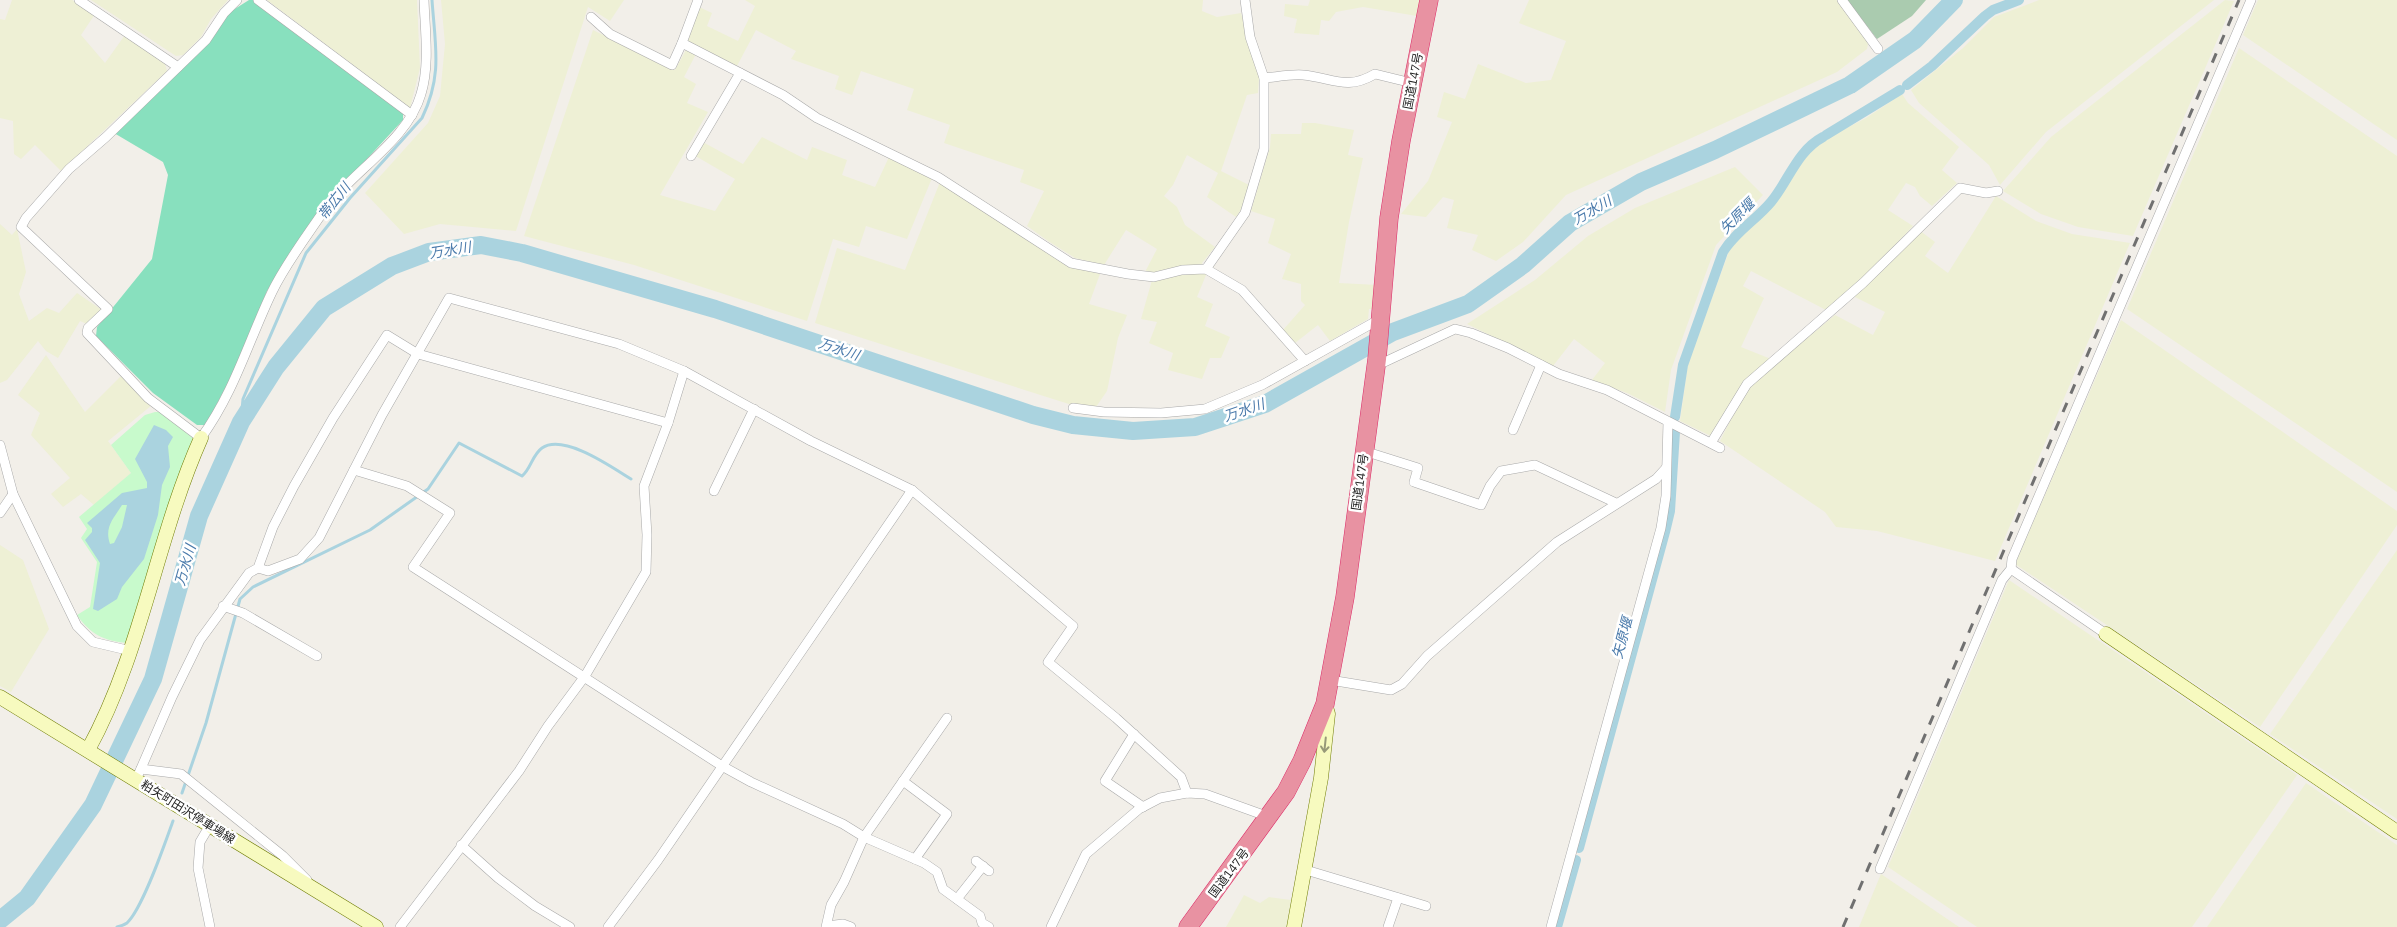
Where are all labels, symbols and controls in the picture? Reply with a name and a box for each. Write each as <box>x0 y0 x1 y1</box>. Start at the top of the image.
street label: 国道147号 <box>1400 51 1425 111</box>
water label: 帯広川 <box>314 177 355 223</box>
water label: 万水川 <box>1569 191 1616 228</box>
water label: 矢原堰 <box>1716 193 1760 237</box>
water label: 万水川 <box>428 238 474 262</box>
water label: 万水川 <box>816 334 864 365</box>
water label: 万水川 <box>1221 394 1269 425</box>
street label: 国道147号 <box>1348 452 1371 511</box>
water label: 万水川 <box>171 540 200 588</box>
water label: 矢原堰 <box>1608 612 1637 661</box>
one-way arrow <box>1320 736 1330 752</box>
street label: 粕矢町田沢停車場線 <box>138 777 238 847</box>
street label: 国道147号 <box>1205 845 1252 900</box>

